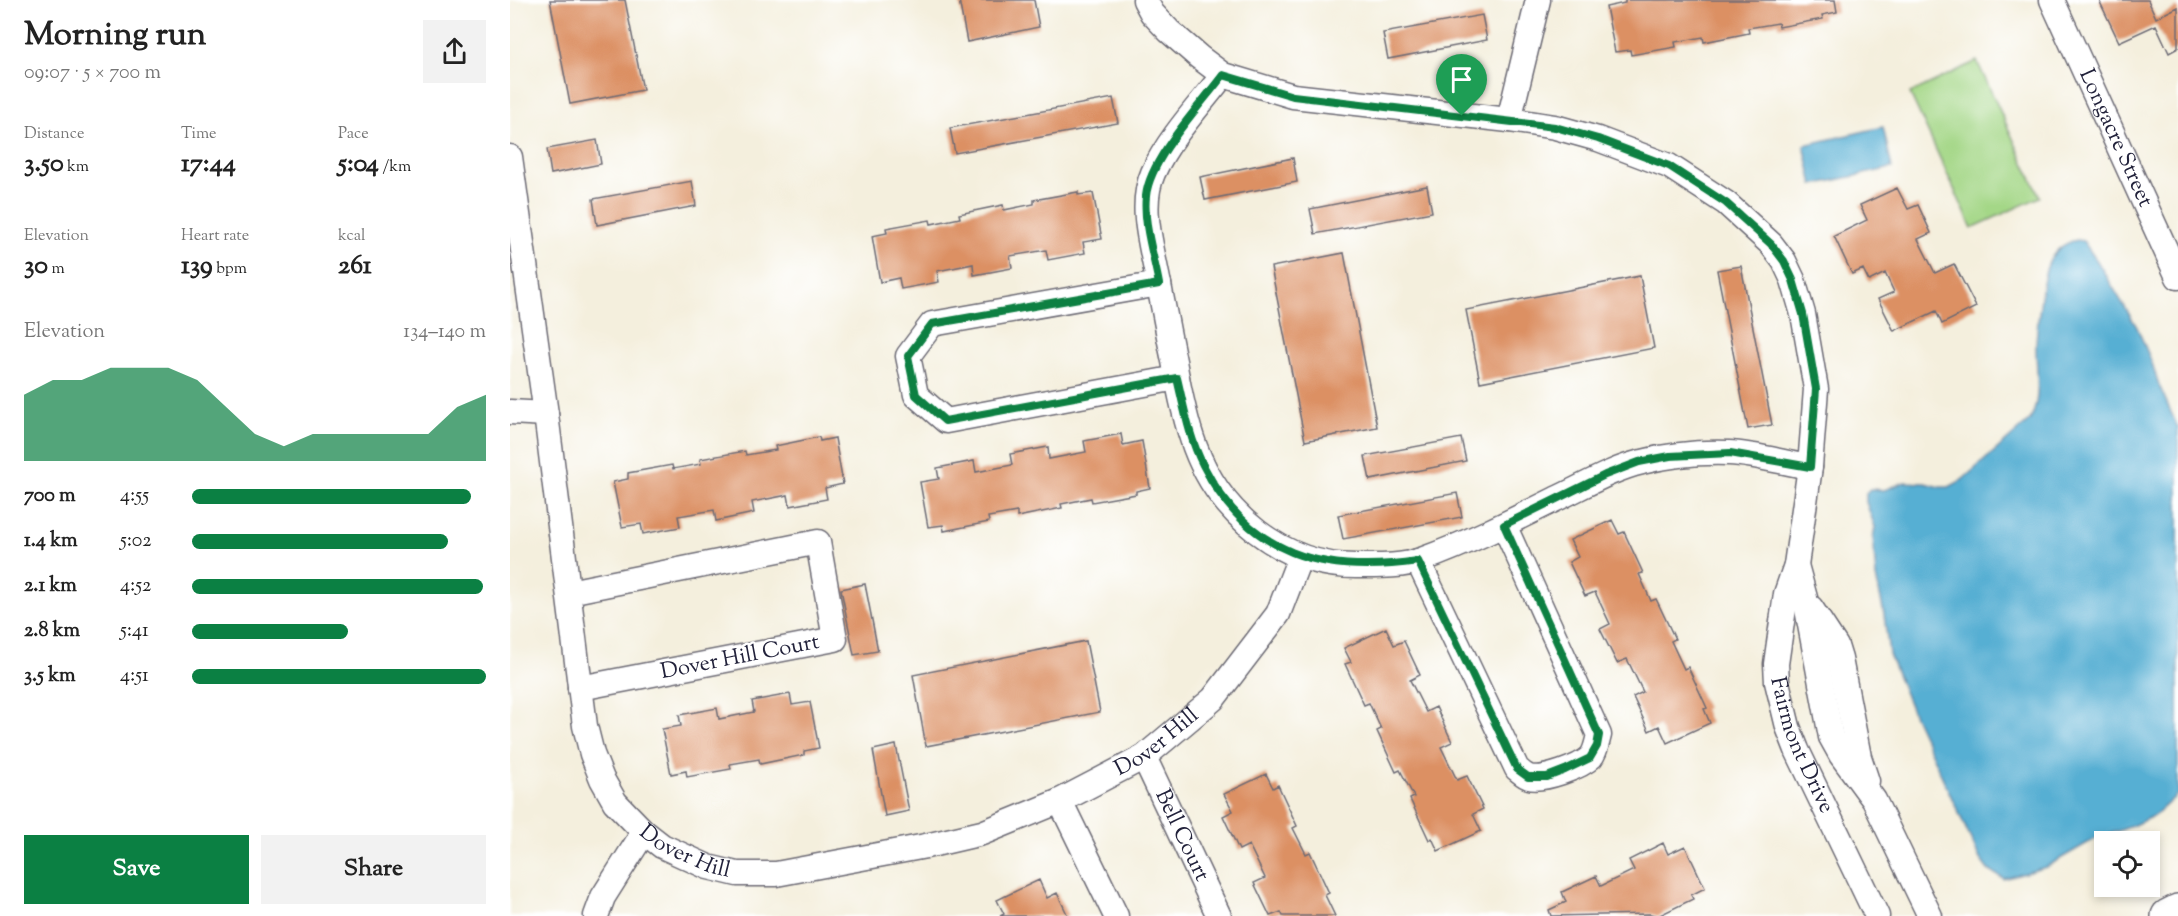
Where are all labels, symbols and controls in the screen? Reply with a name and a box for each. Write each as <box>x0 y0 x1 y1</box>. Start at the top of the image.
text: Morning run <box>24 12 206 60</box>
button: share <box>423 20 486 83</box>
pin <box>1436 54 1487 116</box>
text: 09:07 · 5 × 700 m <box>24 59 161 88</box>
icon: arrive <box>1445 63 1478 96</box>
street label: Longacre Street <box>2070 64 2160 213</box>
text: Distance <box>24 123 84 146</box>
text: Time <box>181 123 217 146</box>
text: Pace <box>338 123 369 146</box>
text: 3.50 <box>24 146 64 183</box>
text: 17:44 <box>181 146 236 183</box>
text: 5:04 <box>338 146 379 183</box>
text: km <box>64 156 89 179</box>
text: /km <box>379 156 411 179</box>
text: Elevation <box>24 225 89 248</box>
text: Heart rate <box>181 225 249 248</box>
text: kcal <box>338 225 366 248</box>
text: 30 <box>24 248 48 285</box>
text: 139 <box>181 248 213 285</box>
text: 261 <box>338 248 372 285</box>
text: m <box>48 258 65 281</box>
text: bpm <box>213 258 247 281</box>
text: Elevation <box>24 318 105 347</box>
text: 134–140 m <box>403 318 486 347</box>
text: 700 m <box>24 482 76 511</box>
text: 4:55 <box>120 482 149 511</box>
text: 1.4 km <box>24 527 78 556</box>
text: 5:02 <box>120 527 152 556</box>
text: 2.1 km <box>24 572 77 601</box>
text: 4:52 <box>120 572 151 601</box>
text: 2.8 km <box>24 617 80 646</box>
text: 5:41 <box>120 617 149 646</box>
street label: Dover Hill Court <box>658 627 823 689</box>
text: 3.5 km <box>24 662 76 691</box>
text: 4:51 <box>120 662 149 691</box>
street label: Fairmont Drive <box>1760 674 1841 819</box>
street label: Dover Hill <box>1109 701 1206 785</box>
street label: Bell Court <box>1146 784 1217 888</box>
street label: Dover Hill <box>632 817 733 888</box>
map controls <box>2094 831 2160 897</box>
button: locate <box>2094 831 2160 897</box>
button: Save <box>24 835 249 904</box>
button: Share <box>261 835 486 904</box>

